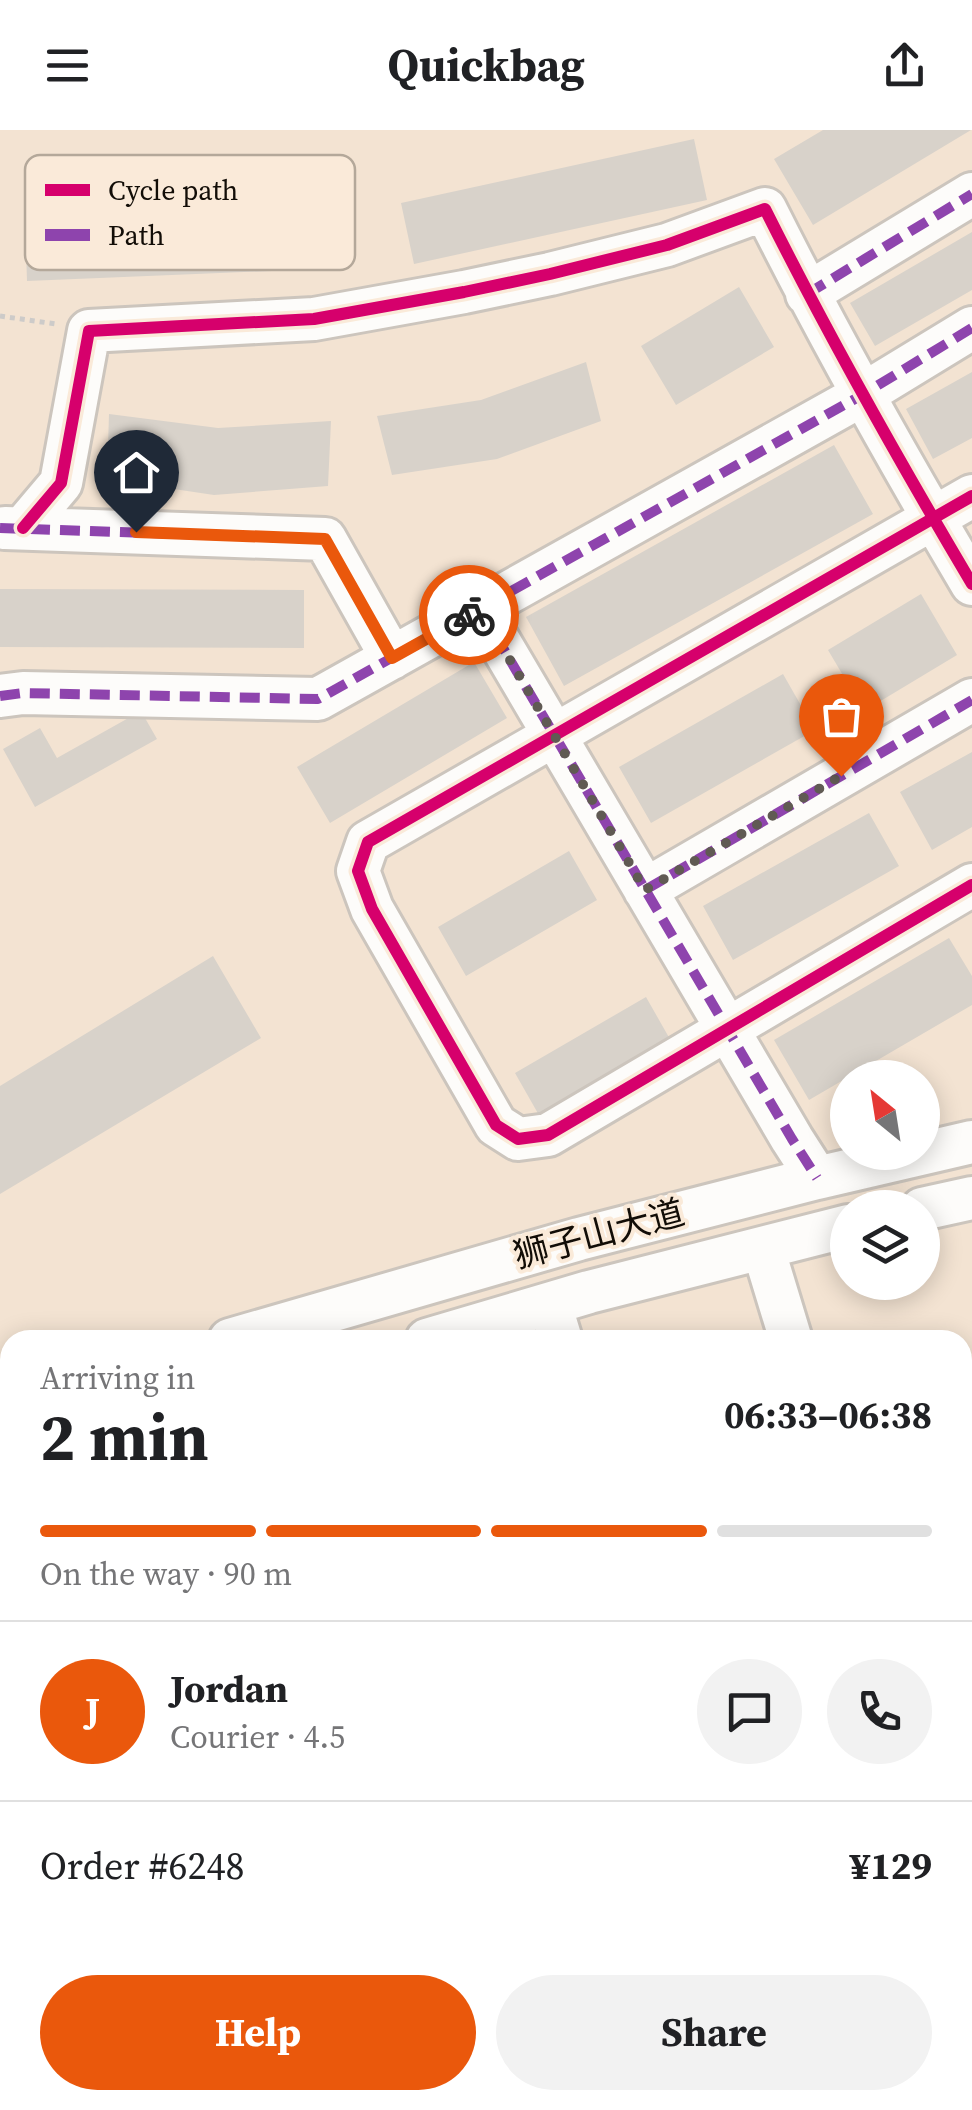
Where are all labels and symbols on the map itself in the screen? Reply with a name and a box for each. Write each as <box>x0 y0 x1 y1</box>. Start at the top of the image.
legend <box>25 155 355 270</box>
text: Cycle path <box>108 171 238 209</box>
text: Path <box>108 216 165 254</box>
pin <box>94 430 179 533</box>
courier <box>419 565 519 665</box>
pin <box>799 674 884 777</box>
north arrow <box>830 1060 940 1170</box>
street label: 狮子山大道 <box>508 1188 690 1280</box>

